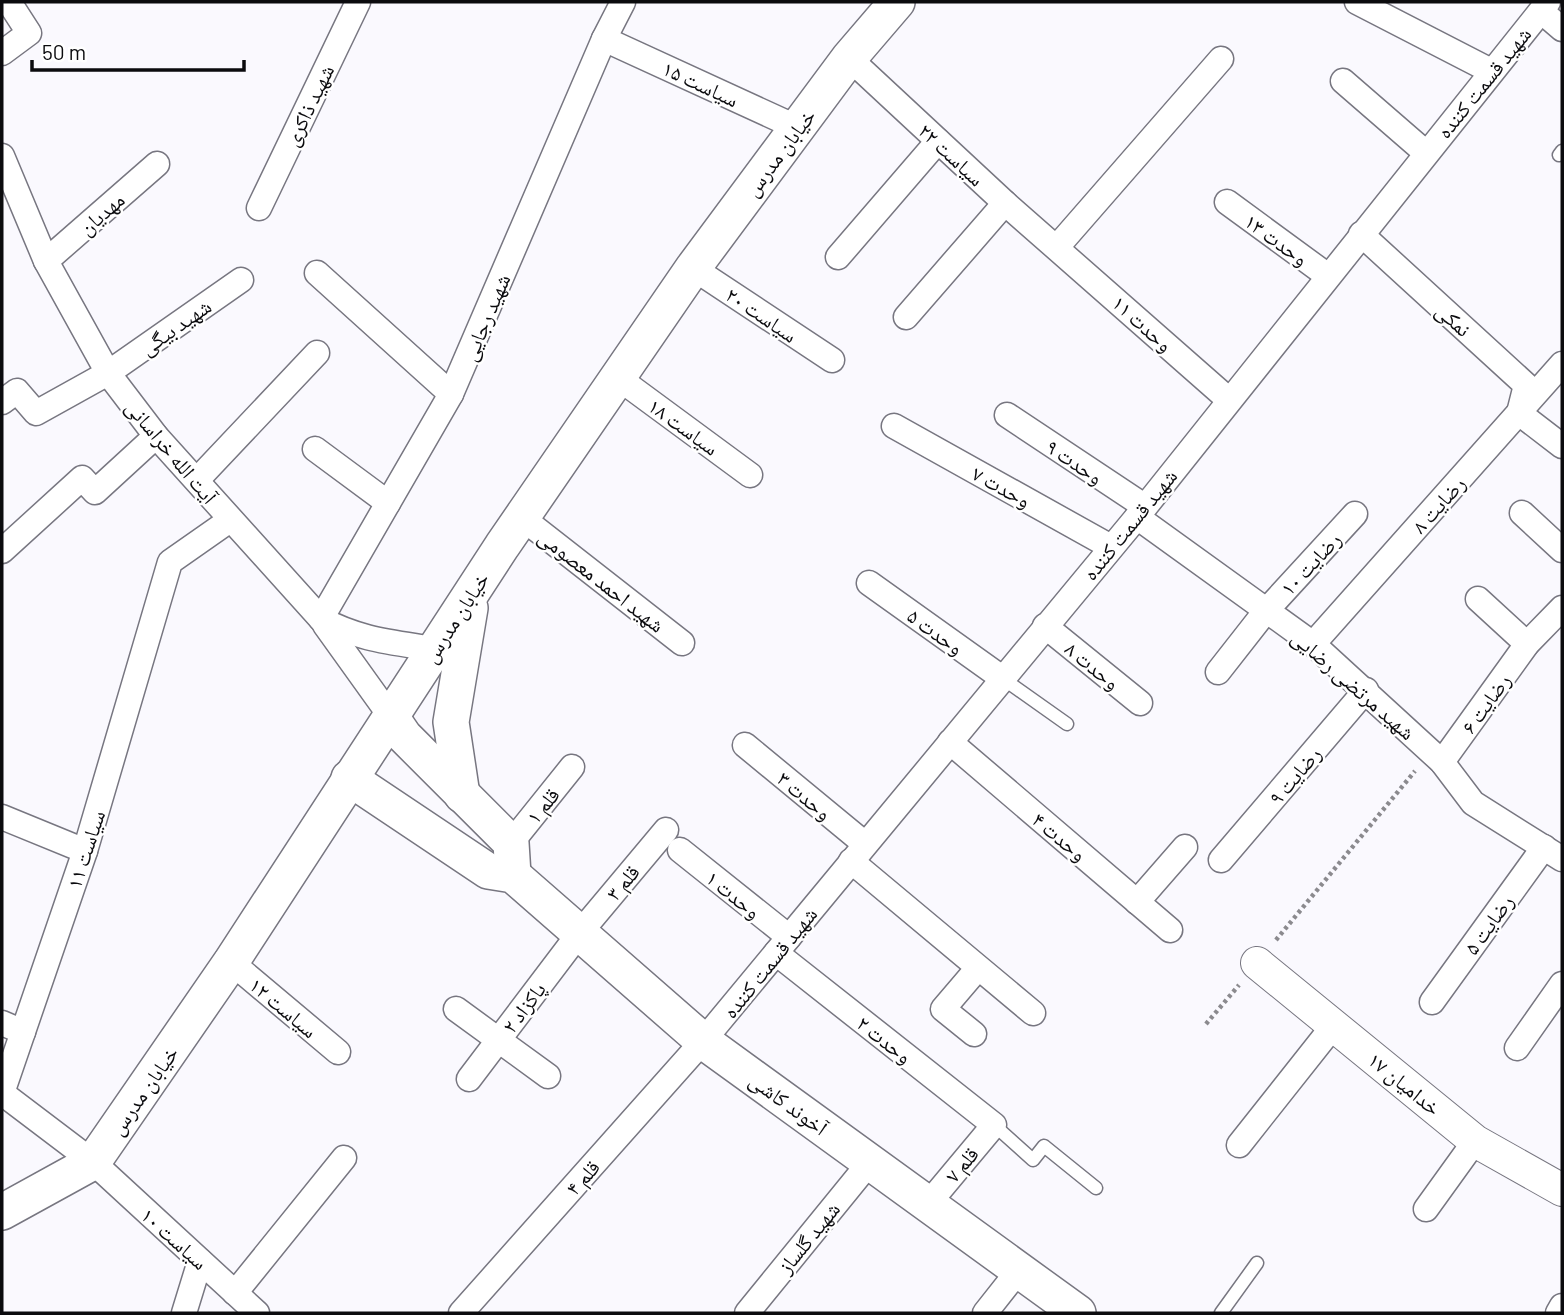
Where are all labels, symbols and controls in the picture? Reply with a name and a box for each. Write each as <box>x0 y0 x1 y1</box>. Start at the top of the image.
street label: شهید قسمت کننده <box>1431 21 1536 143</box>
scale bar <box>32 28 243 72</box>
text: 50 m <box>42 39 86 64</box>
street label: سیاست ۱۵ <box>659 55 743 112</box>
street label: شهید ذاکری <box>278 60 339 150</box>
street label: خیابان مدرس <box>738 103 821 202</box>
street label: سیاست ۲۲ <box>914 117 990 191</box>
street label: مهدیان <box>73 186 130 240</box>
street label: وحدت ۱۳ <box>1240 208 1314 270</box>
street label: شهید رجایی <box>456 270 516 365</box>
street label: سیاست ۲۰ <box>721 281 802 347</box>
street label: وحدت ۱۱ <box>1108 289 1178 357</box>
street label: شهید بیگی <box>135 293 216 361</box>
street label: نمکی <box>1430 297 1477 343</box>
street label: سیاست ۱۸ <box>644 392 724 460</box>
street label: آیت الله خراسانی <box>120 394 223 510</box>
street label: وحدت ۹ <box>1042 433 1108 489</box>
street label: وحدت ۷ <box>968 460 1036 512</box>
street label: شهید قسمت کننده <box>1077 463 1182 585</box>
street label: رضایت ۸ <box>1406 470 1470 538</box>
street label: شهید احمد معصومی <box>533 523 670 639</box>
street label: رضایت ۱۰ <box>1274 526 1346 600</box>
street label: خیابان مدرس <box>417 567 495 668</box>
street label: وحدت ۵ <box>903 602 969 660</box>
street label: شهید مرتضی رضایی <box>1286 624 1421 746</box>
street label: وحدت ۸ <box>1061 635 1125 695</box>
street label: رضایت ۶ <box>1455 668 1515 738</box>
street label: رضایت ۹ <box>1263 741 1326 809</box>
street label: وحدت ۳ <box>773 765 837 825</box>
street label: قلم ۱ <box>520 782 566 830</box>
street label: وحدت ۴ <box>1028 806 1092 866</box>
street label: سیاست ۱۱ <box>61 807 110 891</box>
street label: قلم ۳ <box>600 859 646 907</box>
street label: وحدت ۱ <box>702 864 766 924</box>
street label: رضایت ۵ <box>1458 889 1518 959</box>
street label: شهید قسمت کننده <box>717 901 822 1023</box>
street label: سیاست ۱۲ <box>245 971 323 1043</box>
street label: پاکزاد ۲ <box>496 977 551 1038</box>
street label: وحدت ۲ <box>852 1010 918 1068</box>
street label: خیابان مدرس <box>103 1041 184 1140</box>
street label: خدامیان ۱۷ <box>1363 1046 1446 1121</box>
street label: آخوند کاشی <box>744 1066 833 1142</box>
street label: قلم ۷ <box>939 1141 985 1189</box>
street label: قلم ۴ <box>560 1154 606 1202</box>
street label: شهید گلساز <box>771 1196 845 1279</box>
street label: سیاست ۱۰ <box>136 1202 213 1275</box>

